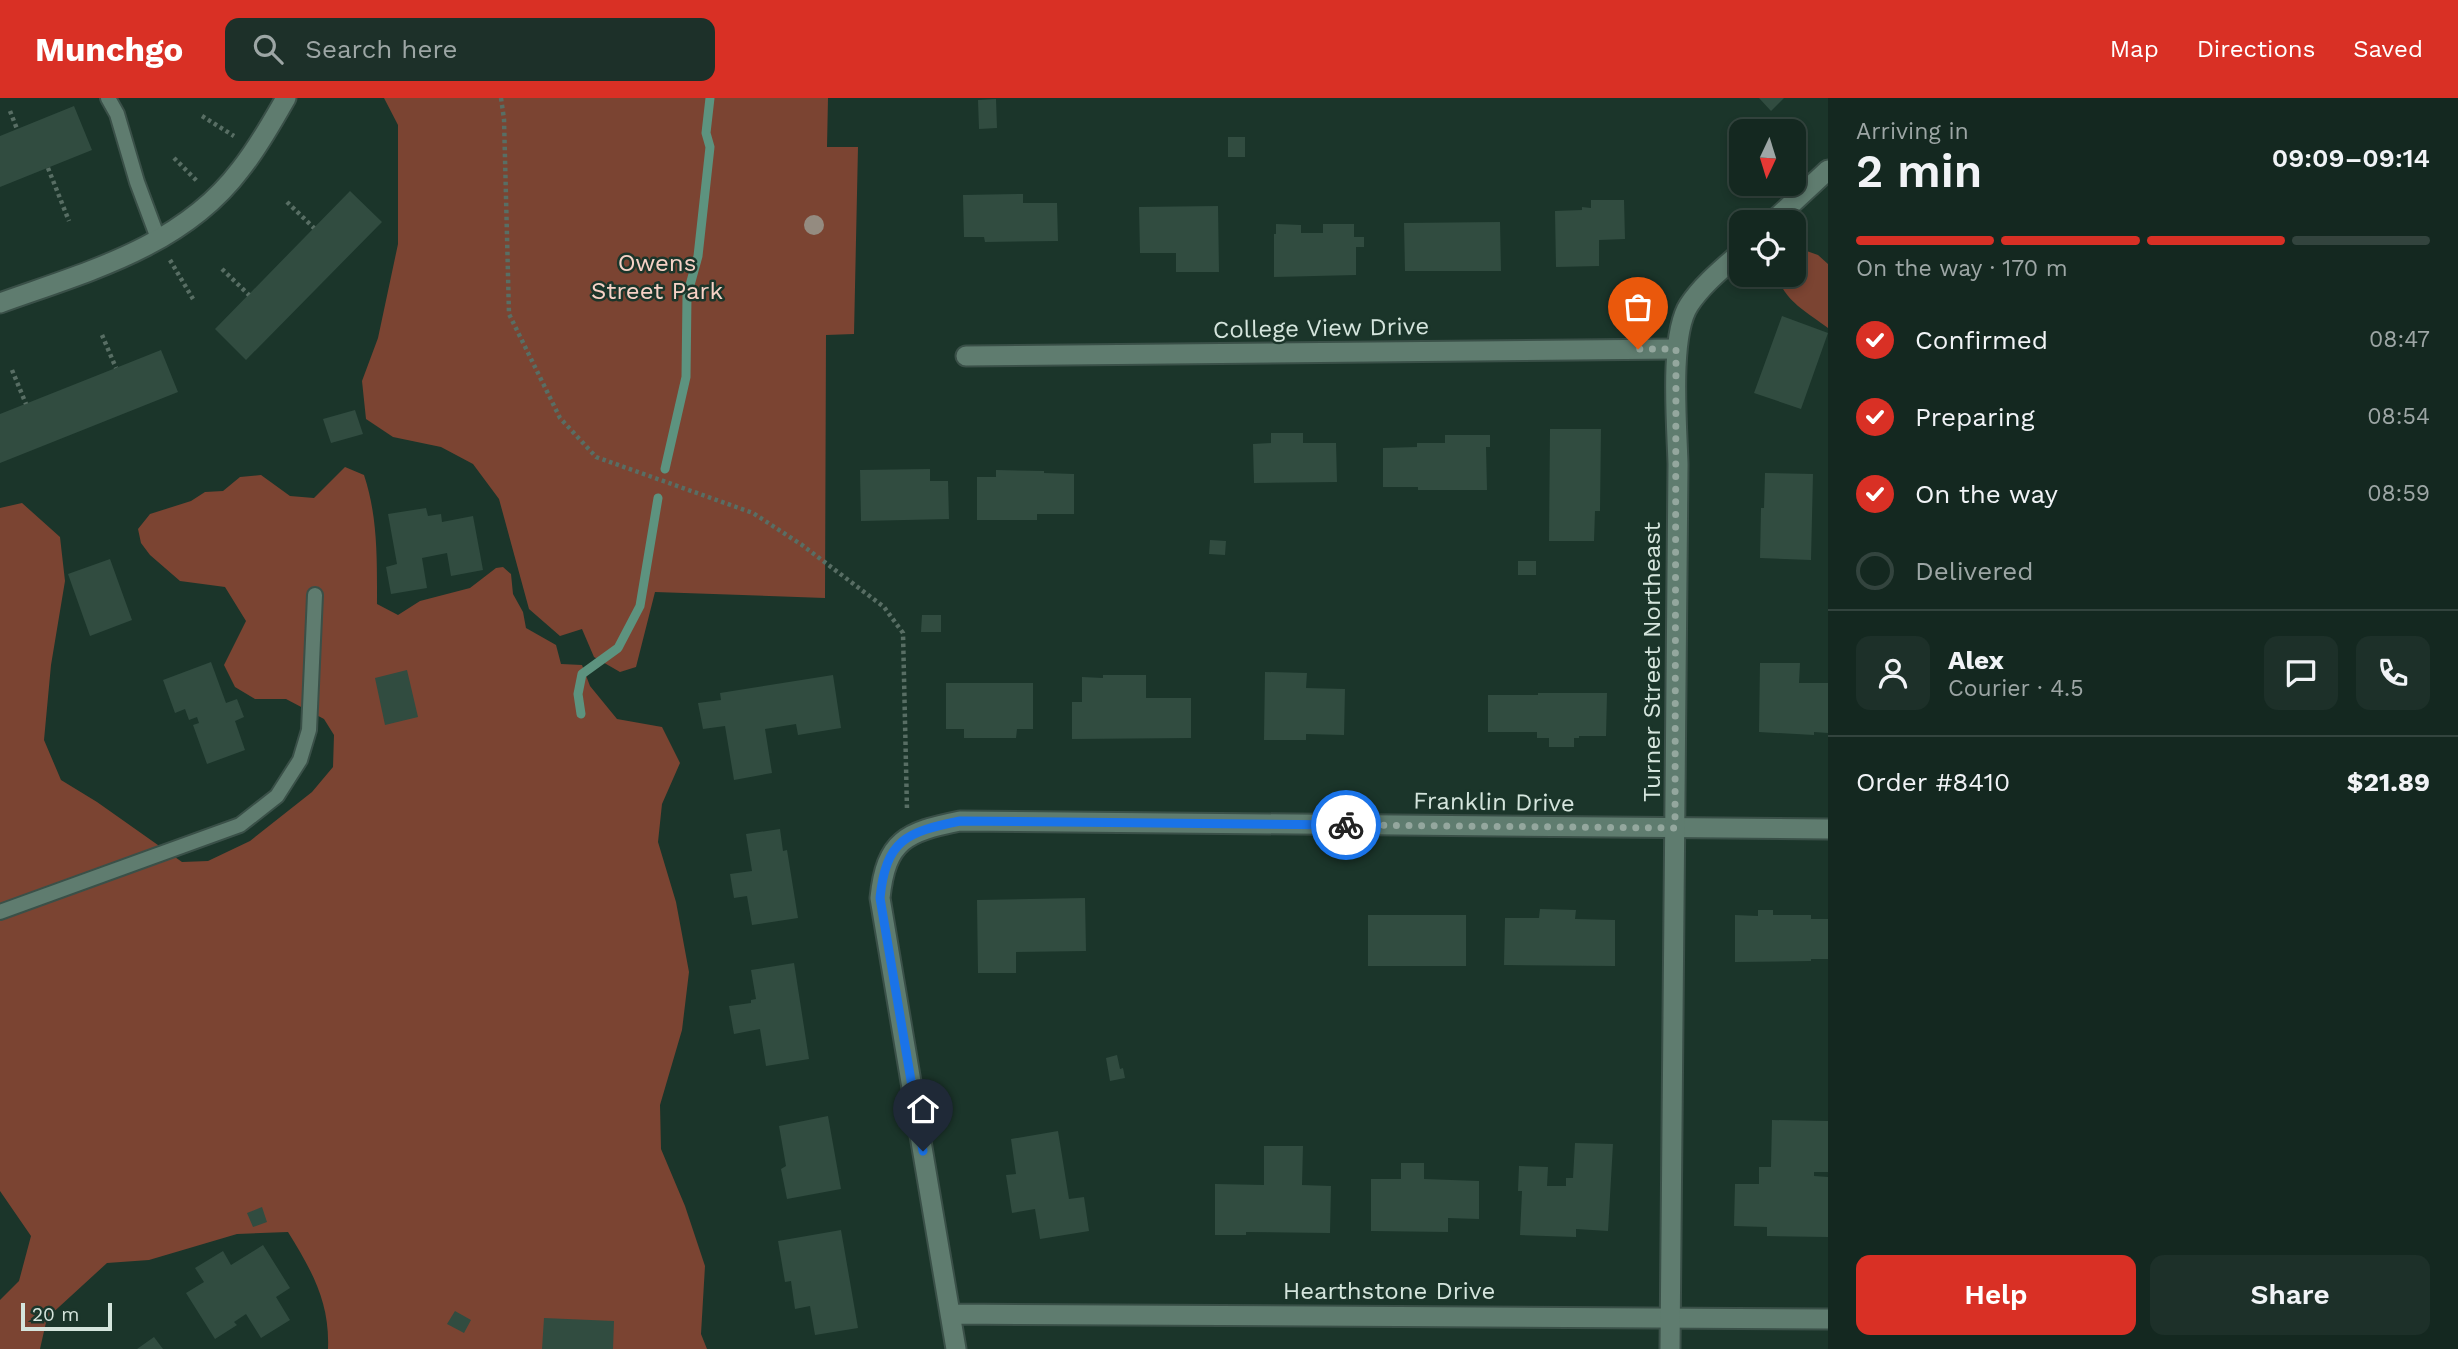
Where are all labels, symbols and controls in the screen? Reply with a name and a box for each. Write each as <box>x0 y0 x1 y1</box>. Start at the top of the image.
search box <box>225 18 715 81</box>
text: Munchgo <box>35 30 183 69</box>
icon: search <box>249 30 287 68</box>
text: Search here <box>305 34 458 64</box>
text: Map <box>2110 35 2159 63</box>
text: Directions <box>2197 35 2315 63</box>
text: Saved <box>2353 35 2423 63</box>
text: Arriving in <box>1856 118 1969 145</box>
north arrow <box>1729 119 1806 196</box>
map controls <box>1729 119 1806 287</box>
text: 09:09–09:14 <box>2272 143 2430 173</box>
text: 2 min <box>1856 144 1982 198</box>
button: locate <box>1729 210 1806 287</box>
park label: Owens Street Park <box>591 249 723 305</box>
text: On the way · 170 m <box>1856 255 2068 282</box>
pin <box>1608 277 1668 349</box>
icon: bag <box>1619 288 1657 326</box>
street label: College View Drive <box>1213 312 1429 344</box>
icon: check <box>1856 321 1894 359</box>
text: Confirmed <box>1915 325 2048 355</box>
text: 08:47 <box>2369 326 2430 353</box>
icon: check <box>1856 398 1894 436</box>
text: Preparing <box>1915 402 2035 432</box>
text: 08:54 <box>2367 403 2430 430</box>
icon: check <box>1856 475 1894 513</box>
text: On the way <box>1915 479 2058 509</box>
text: 08:59 <box>2367 480 2430 507</box>
street label: Turner Street Northeast <box>1638 522 1666 802</box>
text: Delivered <box>1915 556 2034 586</box>
button: person <box>1856 636 1930 710</box>
button: chat <box>2264 636 2338 710</box>
button: phone <box>2356 636 2430 710</box>
text: Alex <box>1948 645 2004 675</box>
text: Courier · 4.5 <box>1948 675 2084 702</box>
text: Order #8410 <box>1856 767 2010 797</box>
text: $21.89 <box>2347 767 2430 797</box>
street label: Franklin Drive <box>1413 787 1575 817</box>
courier <box>1311 790 1381 860</box>
icon: bike <box>1327 806 1365 844</box>
pin <box>893 1079 953 1151</box>
icon: home <box>904 1090 942 1128</box>
button: Help <box>1856 1255 2136 1335</box>
button: Share <box>2150 1255 2430 1335</box>
street label: Hearthstone Drive <box>1283 1277 1495 1305</box>
scale bar <box>21 1300 112 1332</box>
text: 20 m <box>32 1303 79 1326</box>

